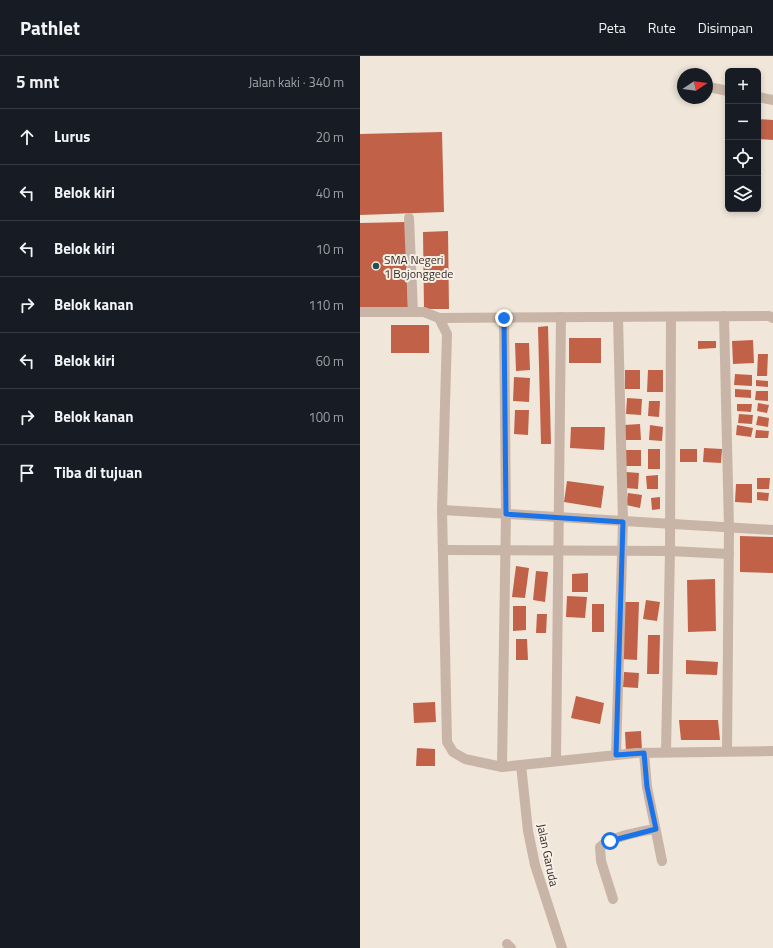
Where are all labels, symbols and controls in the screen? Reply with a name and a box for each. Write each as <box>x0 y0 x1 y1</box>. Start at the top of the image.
text: Pathlet <box>20 13 80 42</box>
text: Peta <box>599 17 626 38</box>
text: Rute <box>648 17 676 38</box>
text: Disimpan <box>698 17 753 38</box>
north arrow <box>677 68 713 104</box>
map controls <box>725 68 761 212</box>
button: + <box>725 68 761 104</box>
text: 5 mnt <box>16 69 59 95</box>
text: Jalan kaki · 340 m <box>248 72 344 92</box>
button: − <box>725 104 761 140</box>
text: Lurus <box>54 125 90 148</box>
icon: ahead <box>16 126 38 148</box>
text: 20 m <box>316 127 344 147</box>
button: locate <box>725 140 761 176</box>
button: layers <box>725 176 761 212</box>
text: Belok kiri <box>54 181 115 204</box>
icon: left <box>16 182 38 204</box>
text: 40 m <box>316 183 344 203</box>
text: Belok kiri <box>54 237 115 260</box>
icon: left <box>16 238 38 260</box>
text: 10 m <box>316 239 344 259</box>
place label: SMA Negeri 1 Bojonggede <box>384 250 453 283</box>
marker: SMA Negeri 1 Bojonggede <box>371 261 381 271</box>
text: Belok kanan <box>54 293 134 316</box>
icon: right <box>16 294 38 316</box>
text: 110 m <box>308 295 344 315</box>
route end <box>495 309 513 327</box>
text: Belok kiri <box>54 349 115 372</box>
icon: left <box>16 350 38 372</box>
text: 60 m <box>316 351 344 371</box>
text: Belok kanan <box>54 405 134 428</box>
icon: right <box>16 406 38 428</box>
text: 100 m <box>308 407 344 427</box>
text: Tiba di tujuan <box>54 461 142 484</box>
icon: arrive <box>16 462 38 484</box>
street label: Jalan Garuda <box>532 822 564 888</box>
route start <box>601 832 619 850</box>

